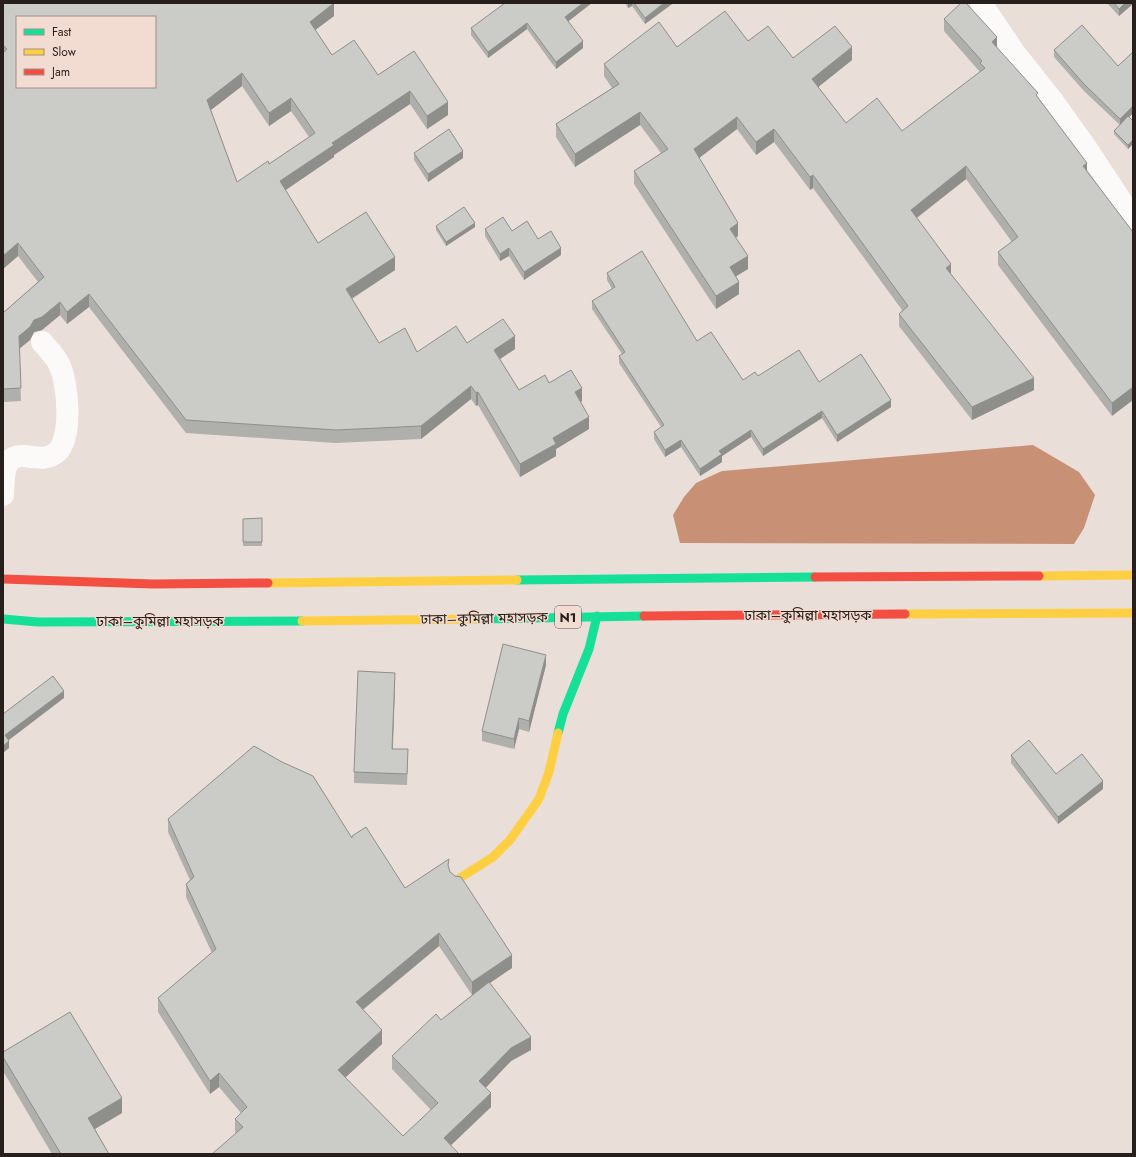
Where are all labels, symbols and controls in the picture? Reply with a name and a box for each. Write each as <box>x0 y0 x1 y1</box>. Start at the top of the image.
legend <box>16 16 156 88</box>
text: Fast <box>52 23 71 41</box>
text: Slow <box>52 43 77 61</box>
text: Jam <box>50 63 70 81</box>
street label: ঢাকা–কুমিল্লা মহাসড়ক <box>743 605 872 625</box>
road number: N1 <box>555 606 581 628</box>
street label: ঢাকা–কুমিল্লা মহাসড়ক <box>419 607 549 629</box>
street label: ঢাকা–কুমিল্লা মহাসড়ক <box>95 611 224 631</box>

